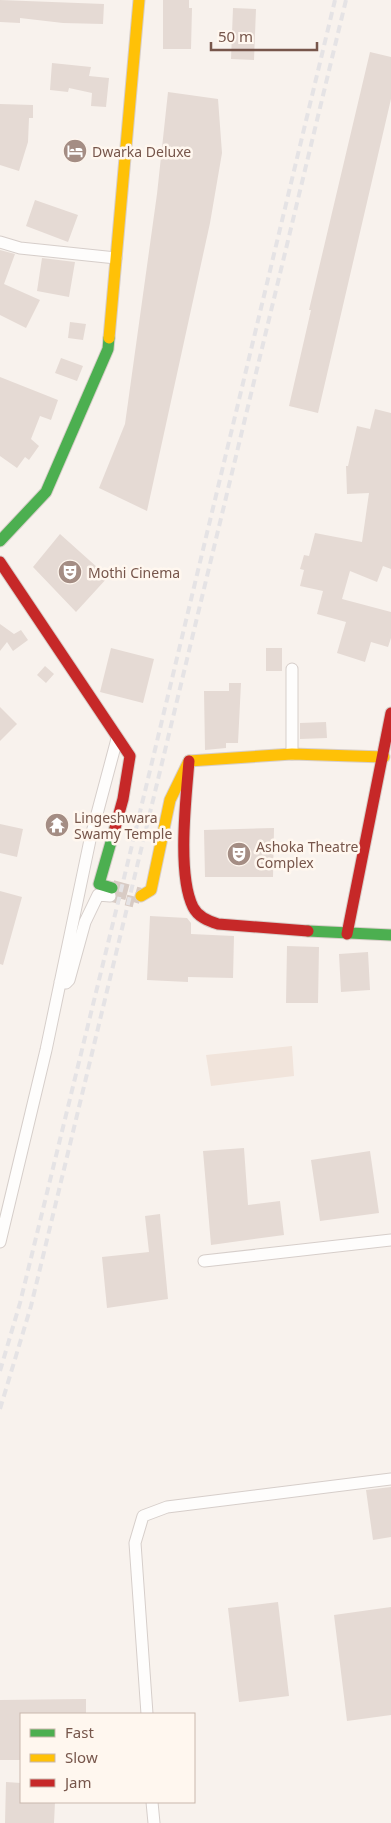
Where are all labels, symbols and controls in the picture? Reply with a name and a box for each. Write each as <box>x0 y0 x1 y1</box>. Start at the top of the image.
scale bar <box>211 20 317 52</box>
text: 50 m <box>218 26 253 46</box>
hotel icon: Dwarka Deluxe <box>62 138 88 164</box>
place label: Dwarka Deluxe <box>92 142 191 161</box>
theatre icon: Mothi Cinema <box>57 559 83 585</box>
place label: Mothi Cinema <box>88 563 180 582</box>
place label: Lingeshwara Swamy Temple <box>74 808 172 843</box>
temple icon: Lingeshwara Swamy Temple <box>44 812 70 838</box>
place label: Ashoka Theatre Complex <box>256 837 358 872</box>
theatre icon: Ashoka Theatre Complex <box>226 841 252 867</box>
legend <box>20 1713 195 1803</box>
text: Fast <box>65 1722 94 1742</box>
text: Slow <box>65 1747 98 1767</box>
text: Jam <box>63 1772 92 1792</box>

